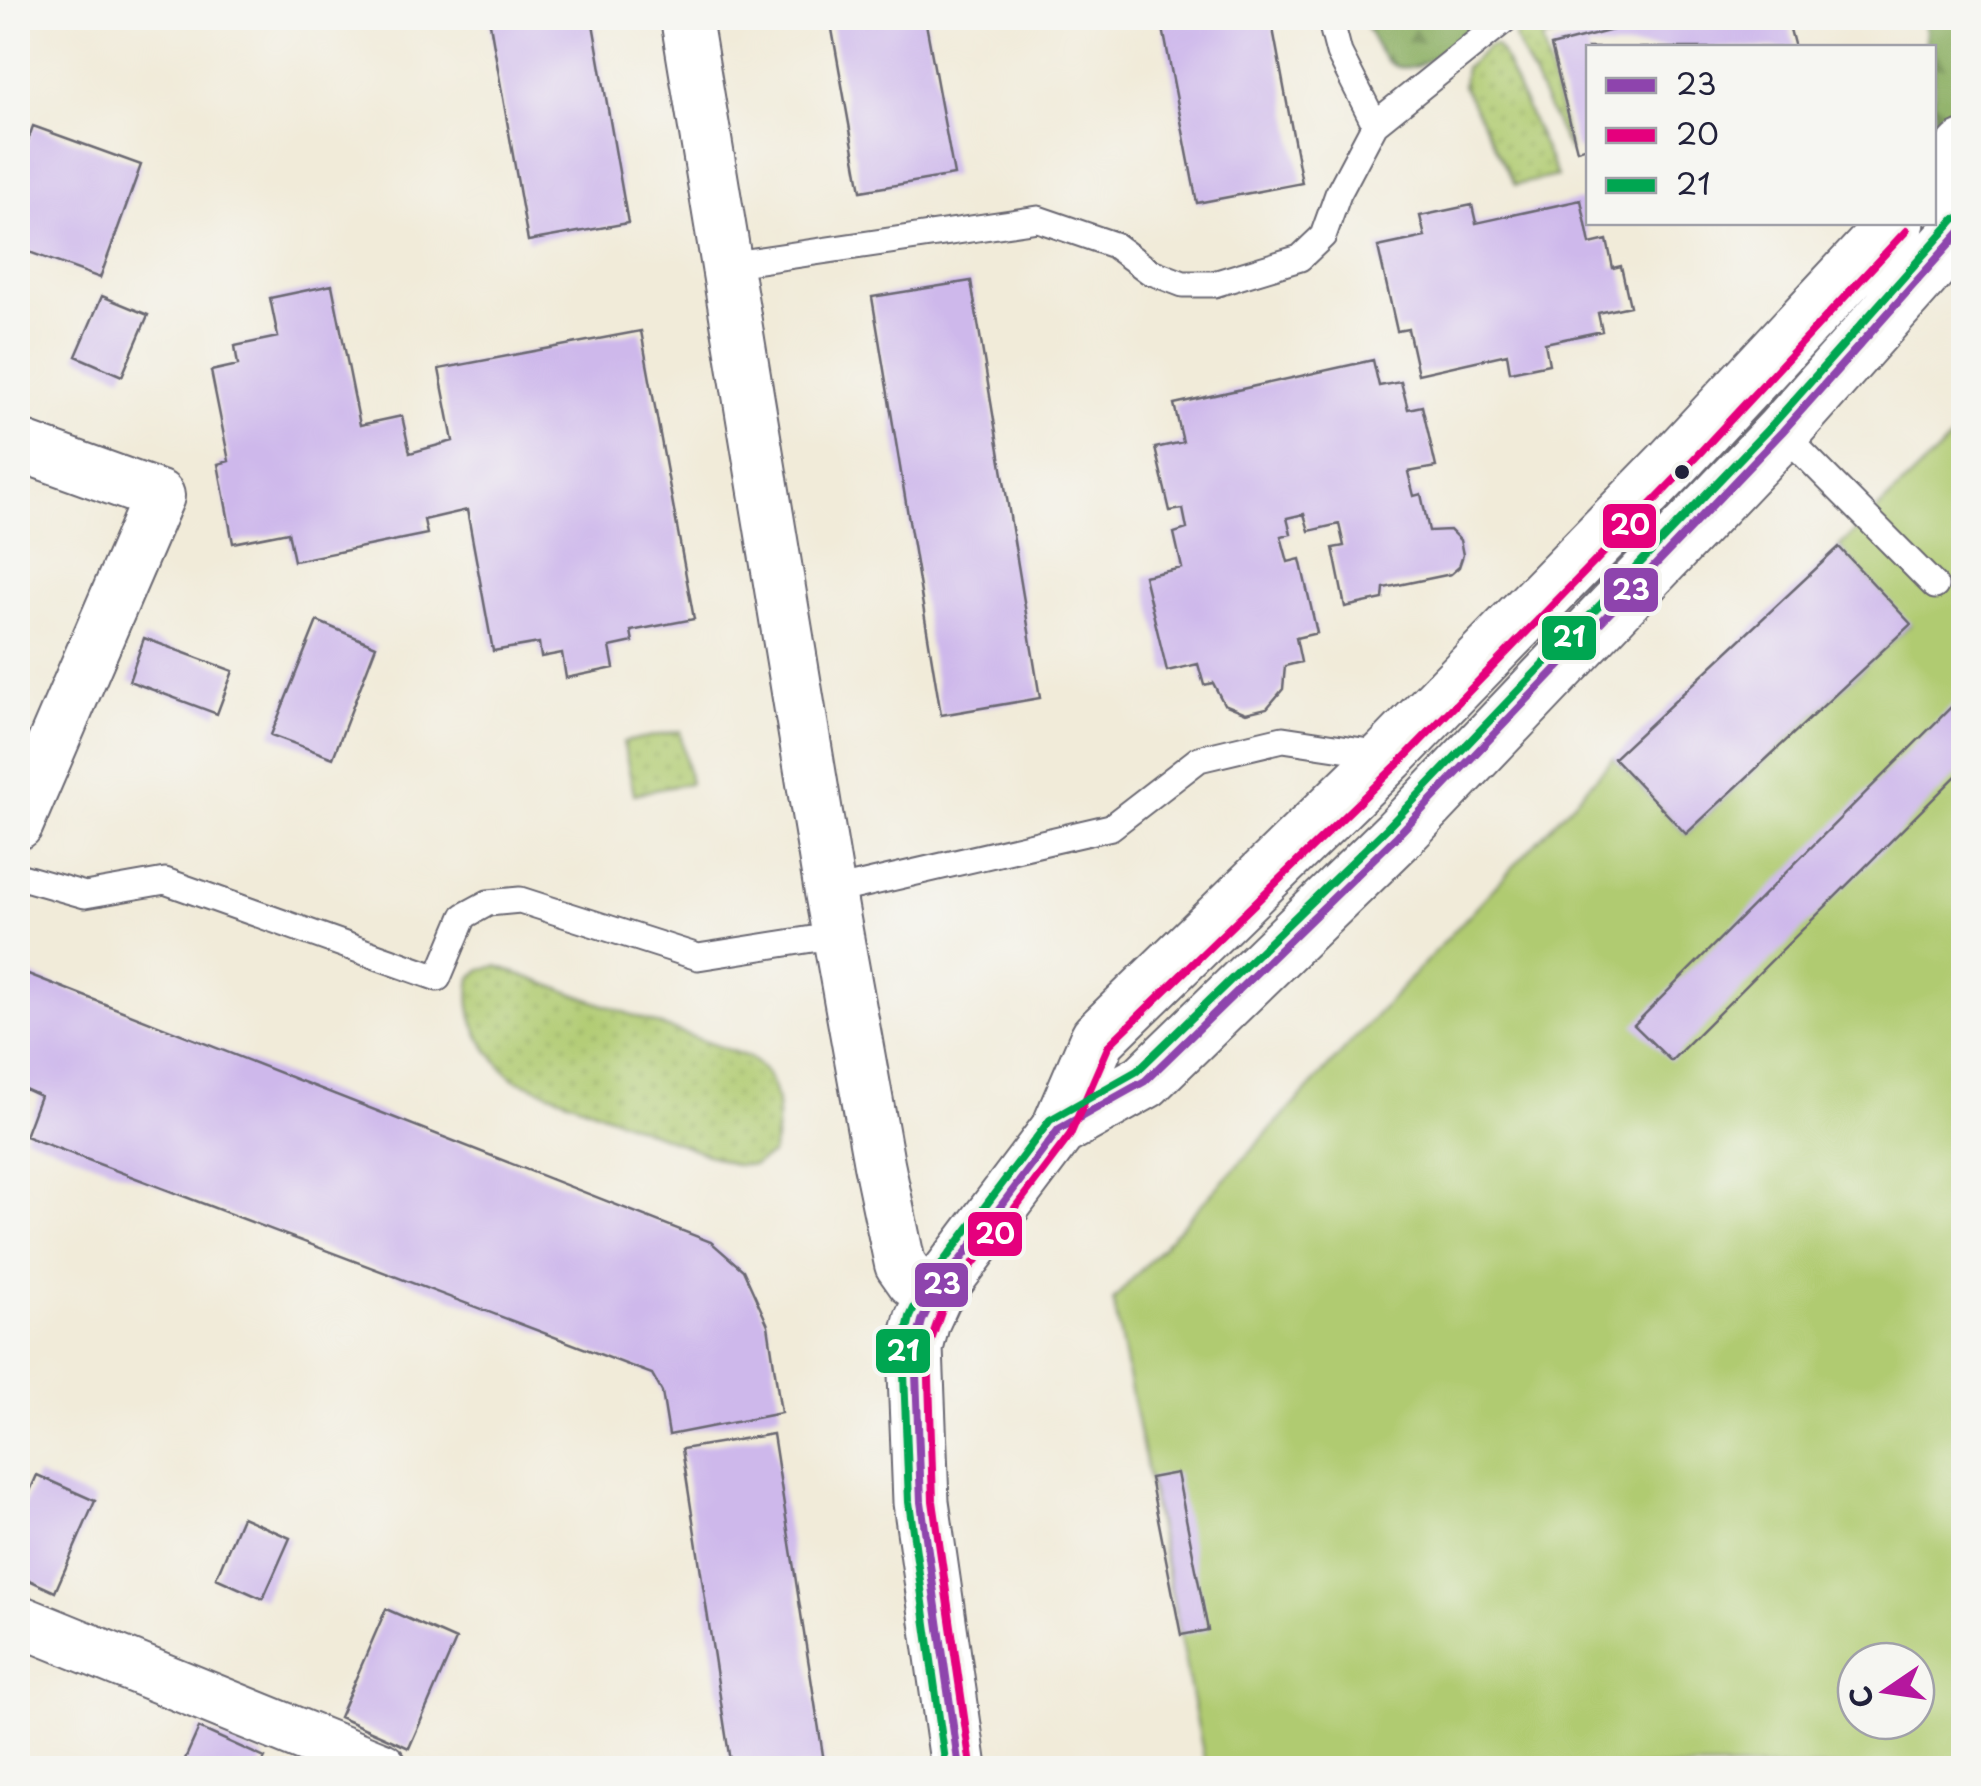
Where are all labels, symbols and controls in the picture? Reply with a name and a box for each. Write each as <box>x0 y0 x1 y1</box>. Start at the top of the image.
legend <box>1586 45 1936 225</box>
text: 23 <box>1676 60 1717 105</box>
text: 20 <box>1676 110 1719 155</box>
text: 21 <box>1676 160 1711 205</box>
unlabelled marker <box>1672 462 1692 482</box>
line badge: 20 <box>1601 502 1658 550</box>
text: 20 <box>1610 502 1650 545</box>
line badge: 23 <box>1602 566 1660 614</box>
text: 23 <box>1612 567 1650 610</box>
line badge: 21 <box>1540 614 1598 662</box>
text: 21 <box>1552 614 1586 657</box>
line badge: 20 <box>966 1210 1024 1258</box>
text: 20 <box>975 1211 1015 1254</box>
line badge: 23 <box>913 1261 970 1309</box>
text: 23 <box>923 1261 961 1304</box>
line badge: 21 <box>874 1327 932 1375</box>
text: 21 <box>886 1328 920 1371</box>
north arrow <box>1836 1641 1936 1741</box>
text: С <box>1837 1682 1883 1712</box>

